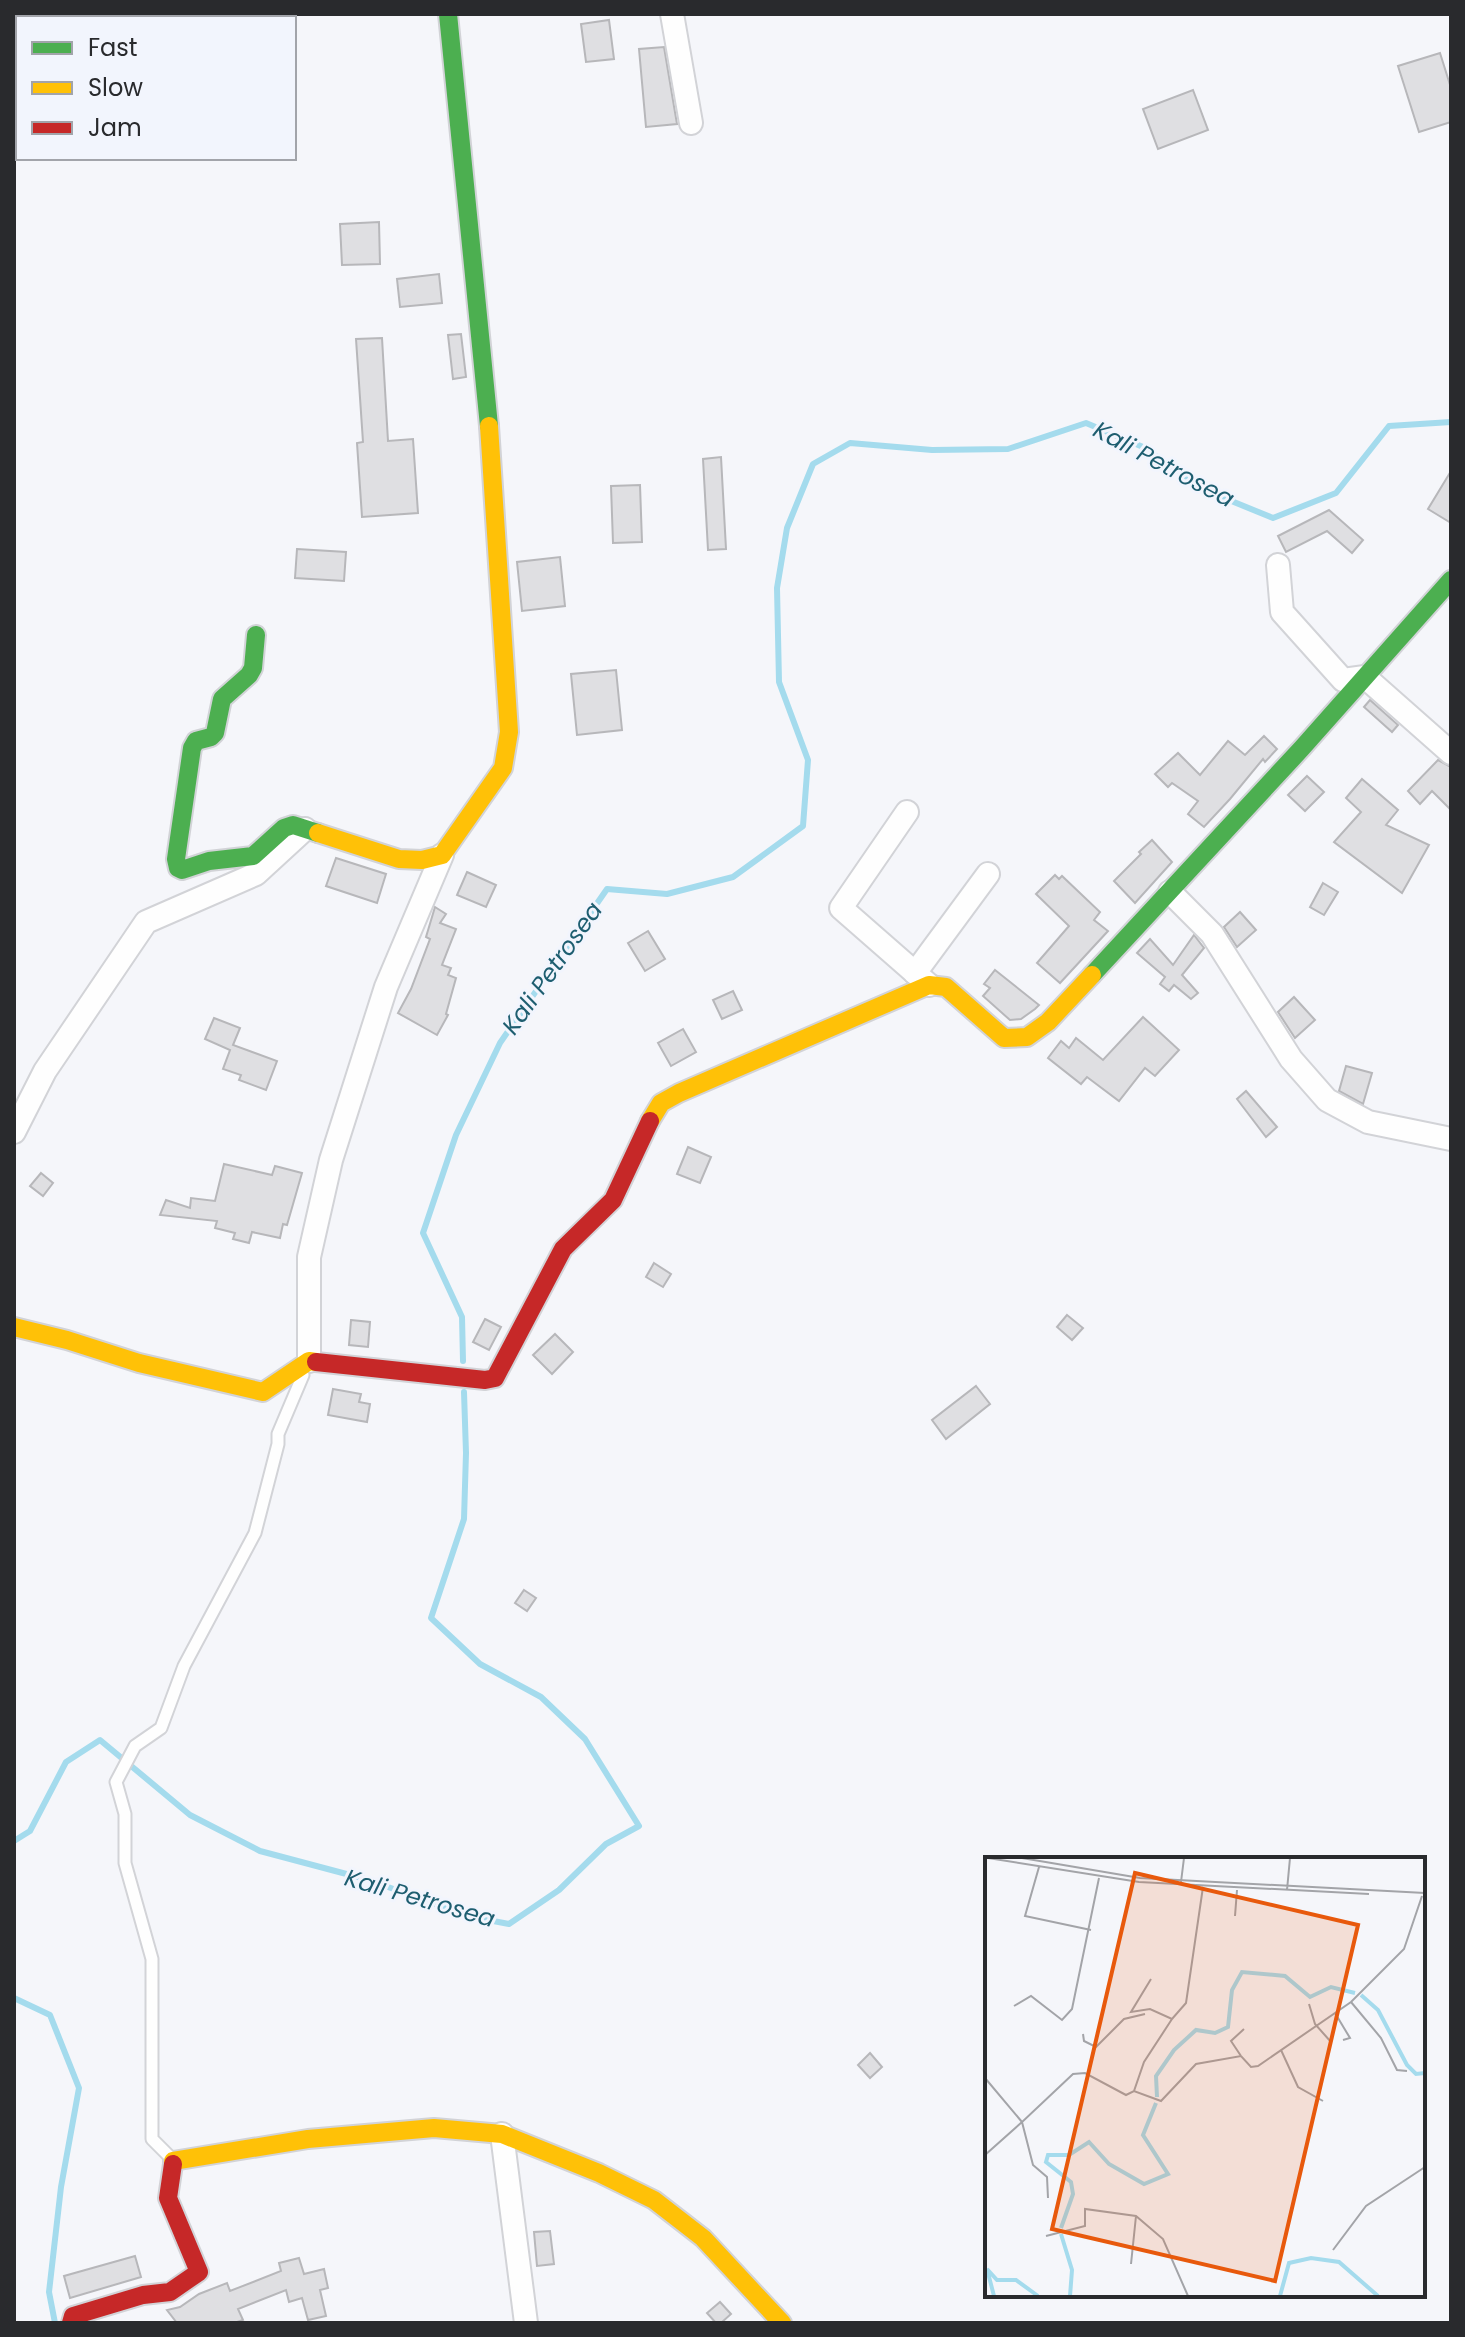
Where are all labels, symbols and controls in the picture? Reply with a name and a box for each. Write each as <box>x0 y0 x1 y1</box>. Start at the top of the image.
legend <box>16 16 296 160</box>
text: Fast <box>88 31 138 64</box>
text: Slow <box>88 71 143 104</box>
text: Jam <box>88 111 142 144</box>
water label: Kali Petrosea <box>1088 413 1240 515</box>
water label: Kali Petrosea <box>494 895 610 1041</box>
inset map <box>985 1857 1425 2297</box>
water label: Kali Petrosea <box>341 1861 499 1935</box>

